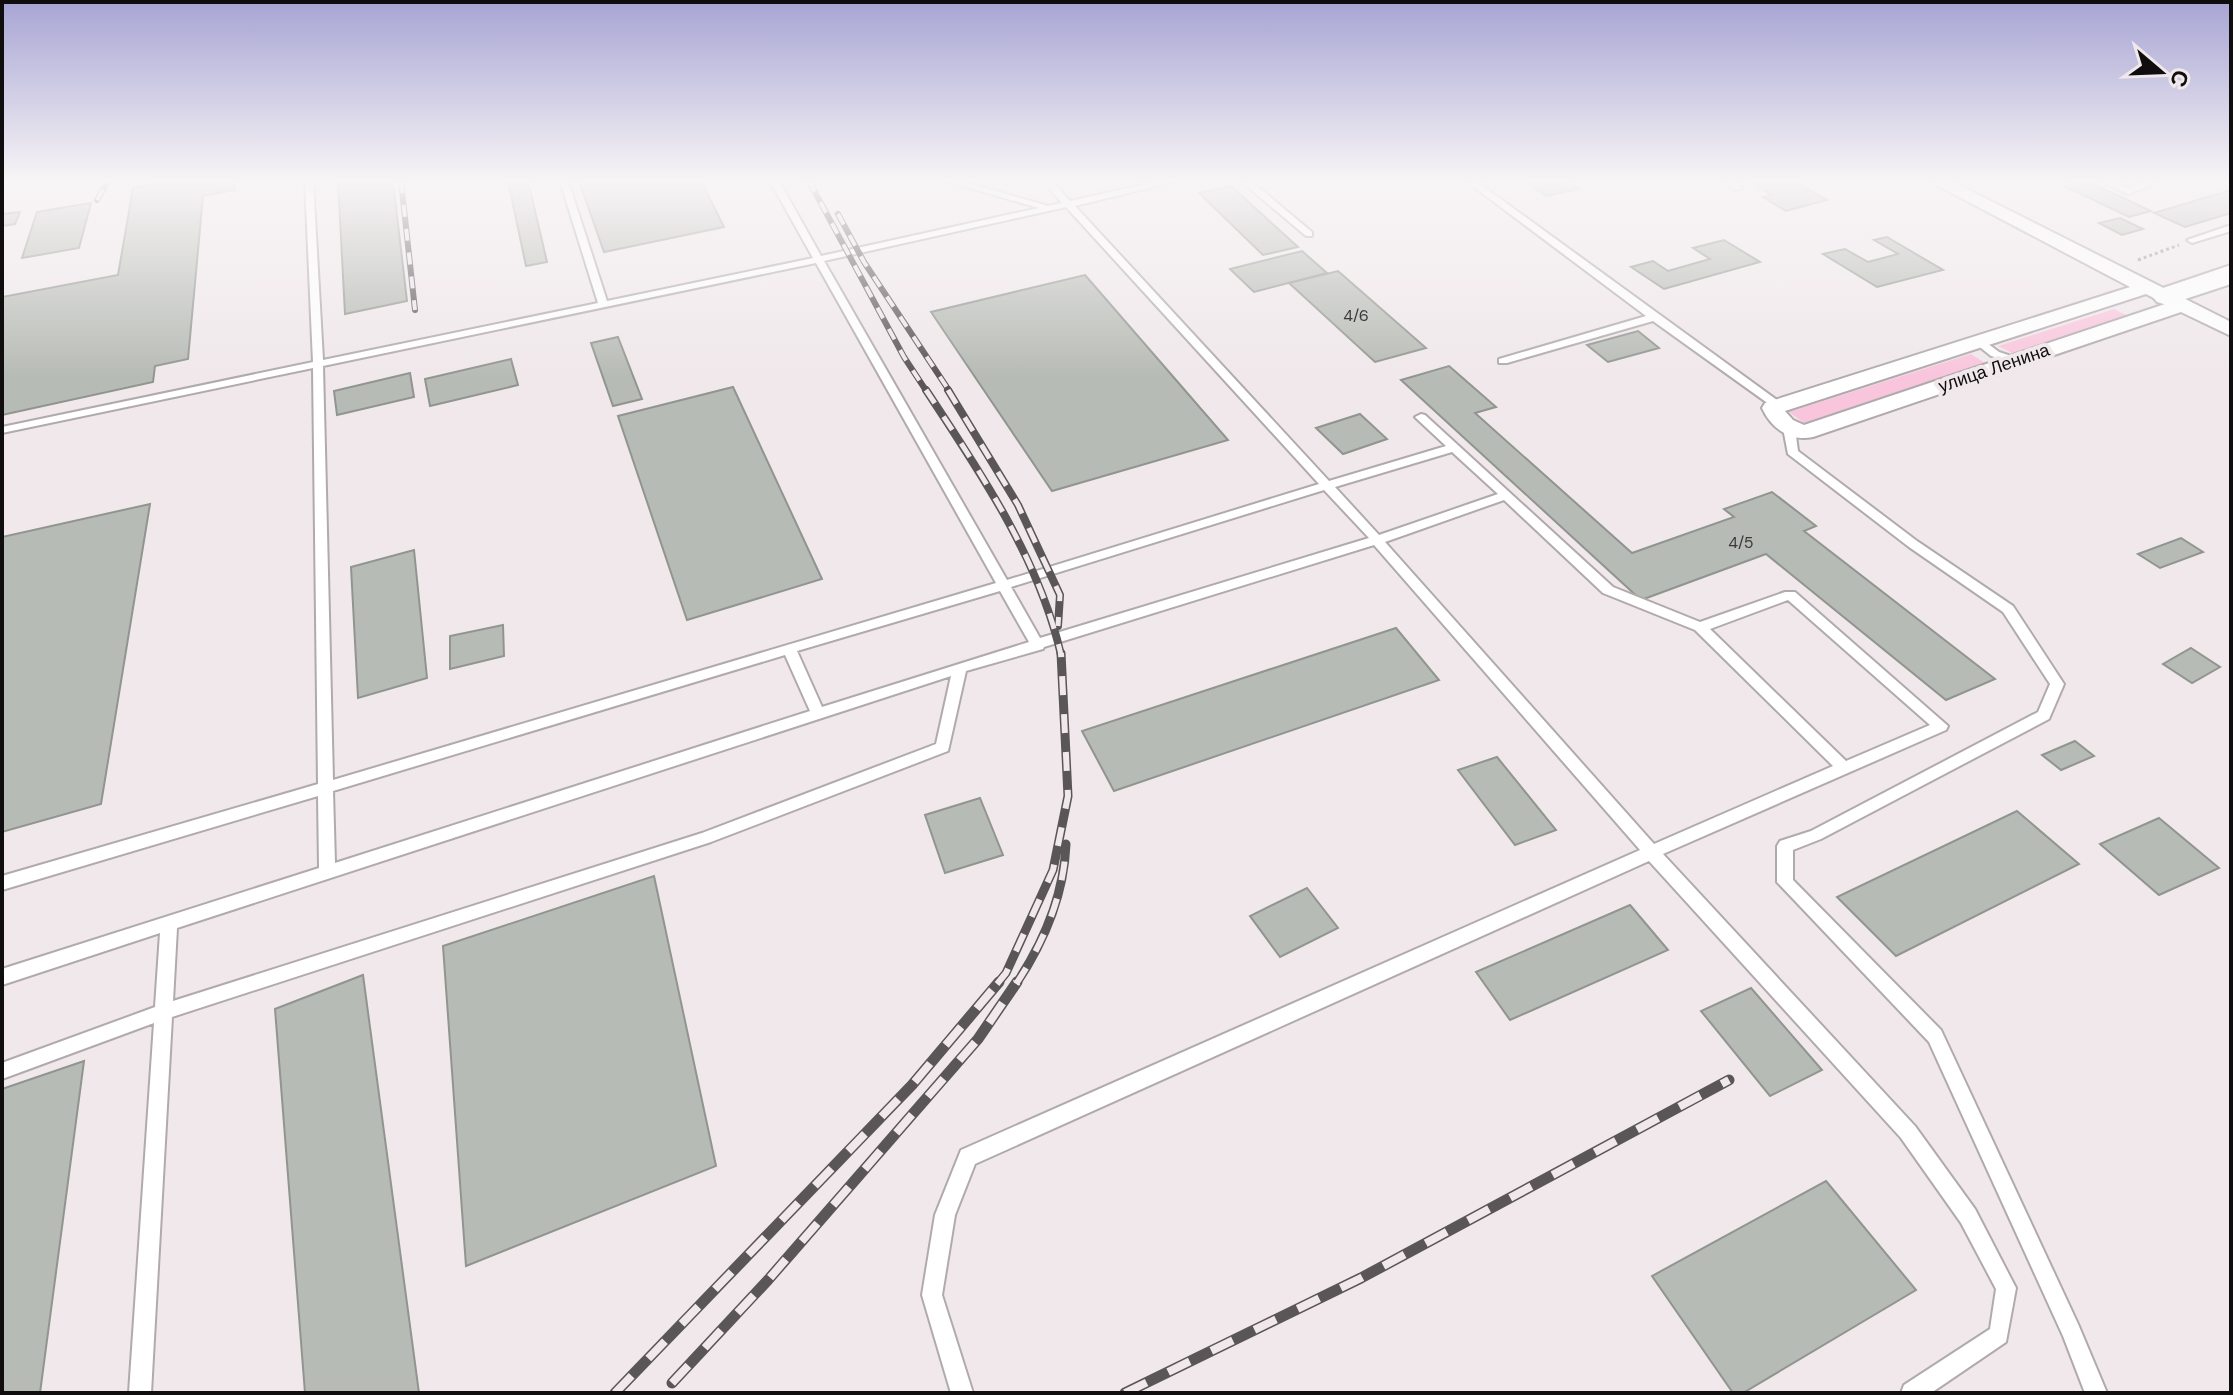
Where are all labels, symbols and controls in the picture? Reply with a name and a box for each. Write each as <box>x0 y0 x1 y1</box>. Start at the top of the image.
north arrow <box>2121 32 2201 112</box>
text: С <box>2163 66 2196 91</box>
house number: 4/6 <box>1343 305 1369 326</box>
street label: улица Ленина <box>1935 337 2054 398</box>
house number: 4/5 <box>1728 532 1754 553</box>

